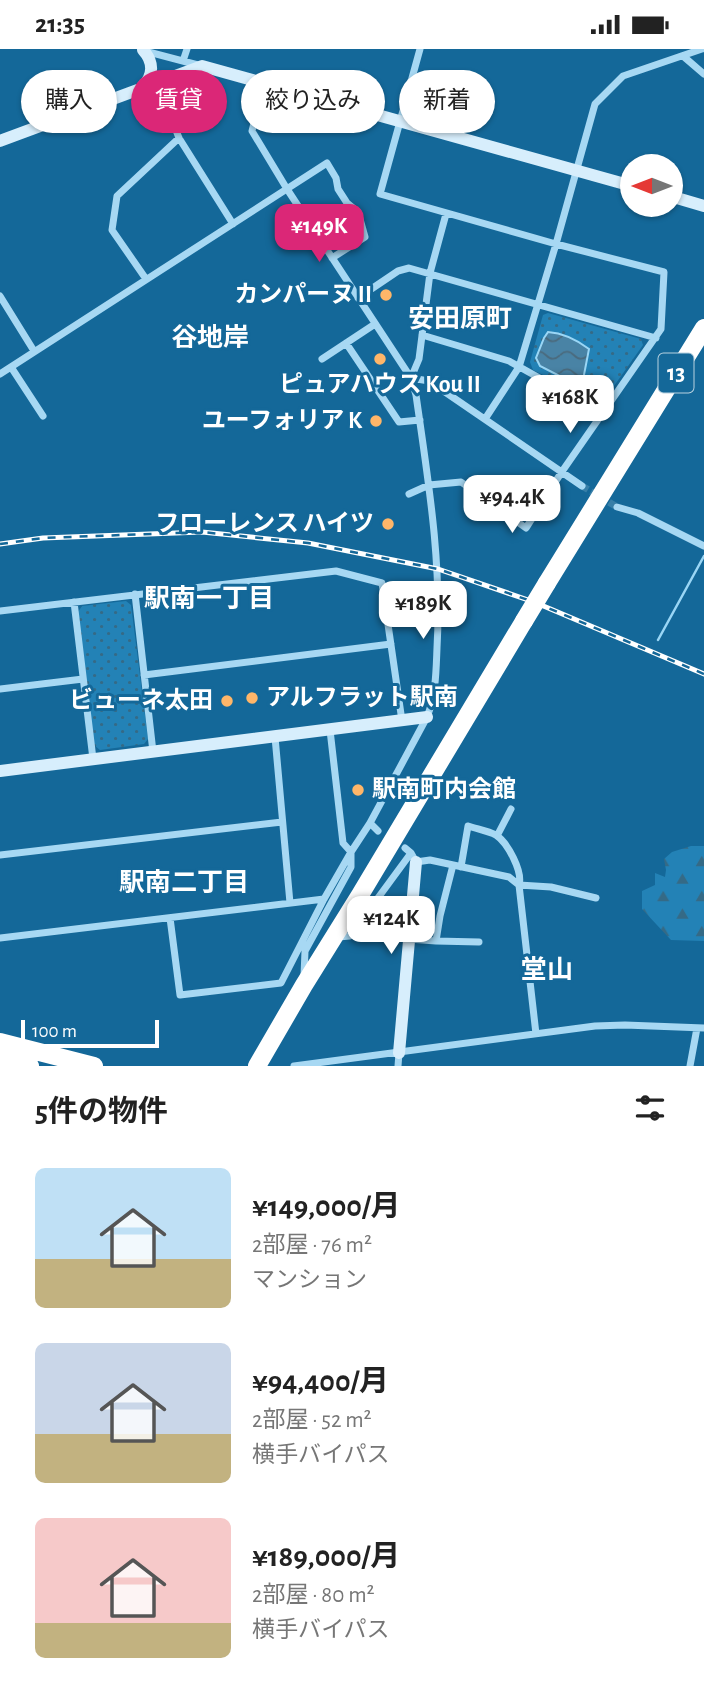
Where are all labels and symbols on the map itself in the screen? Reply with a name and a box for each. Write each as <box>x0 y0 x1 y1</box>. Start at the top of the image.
north arrow <box>620 154 682 217</box>
pin: ¥149K <box>270 205 368 264</box>
place label: カンパーヌ II <box>234 281 372 307</box>
marker: カンパーヌ II <box>378 287 394 303</box>
district label: 安田原町 <box>408 304 512 332</box>
district label: 谷地岸 <box>171 323 249 351</box>
marker: ピュアハウス Kou II <box>372 351 388 367</box>
road number: 13 <box>658 353 694 393</box>
place label: ピュアハウス Kou II <box>279 372 481 397</box>
pin: ¥168K <box>521 375 619 435</box>
place label: ユーフォリア K <box>202 409 363 433</box>
marker: ユーフォリア K <box>368 413 384 429</box>
pin: ¥94.4K <box>455 475 569 535</box>
place label: フローレンス ハイツ <box>155 511 374 536</box>
marker: フローレンス ハイツ <box>380 516 396 532</box>
pin: ¥189K <box>374 581 472 641</box>
district label: 駅南一丁目 <box>144 585 274 612</box>
place label: アルフラット駅南 <box>266 684 458 710</box>
place label: ビューネ太田 <box>69 687 213 713</box>
marker: アルフラット駅南 <box>244 690 260 706</box>
marker: ビューネ太田 <box>219 693 235 709</box>
place label: 駅南町内会館 <box>372 776 516 802</box>
marker: 駅南町内会館 <box>350 782 366 798</box>
district label: 駅南二丁目 <box>119 869 249 896</box>
pin: ¥124K <box>342 897 440 956</box>
district label: 堂山 <box>521 956 573 983</box>
scale bar <box>21 1017 159 1049</box>

